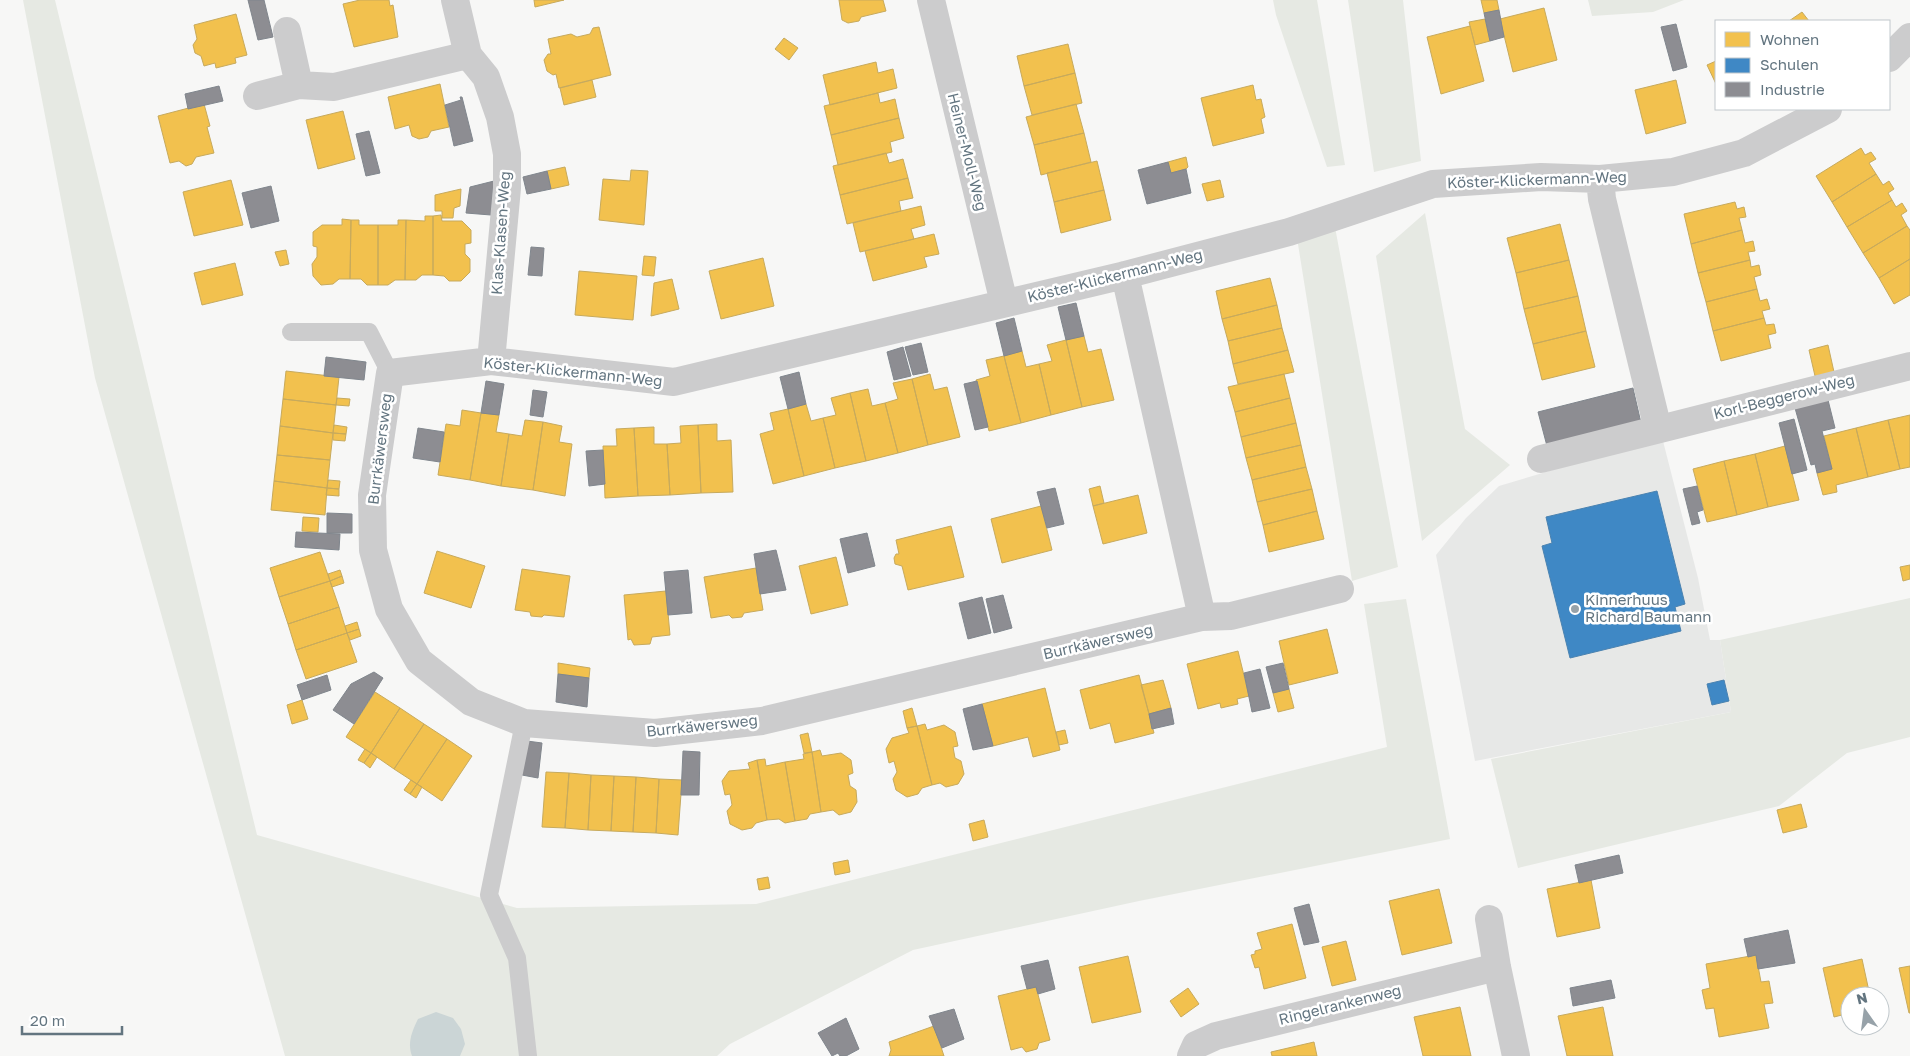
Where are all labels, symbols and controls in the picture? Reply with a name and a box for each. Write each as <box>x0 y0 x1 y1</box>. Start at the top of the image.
legend <box>1715 20 1890 110</box>
text: Wohnen <box>1760 30 1819 48</box>
text: Schulen <box>1760 55 1819 73</box>
text: Industrie <box>1760 80 1825 98</box>
street label: Heiner-Moll-Weg <box>945 91 991 213</box>
street label: Köster-Klickermann-Weg <box>1447 167 1627 191</box>
street label: Klas-Klasen-Weg <box>487 171 513 295</box>
street label: Köster-Klickermann-Weg <box>1025 245 1204 306</box>
street label: Köster-Klickermann-Weg <box>483 353 664 389</box>
street label: Korl-Beggerow-Weg <box>1711 370 1856 422</box>
street label: Burrkäwersweg <box>363 392 395 506</box>
place label: Kinnerhuus Richard Baumann <box>1585 590 1712 625</box>
marker: Kinnerhuus Richard Baumann <box>1569 603 1581 615</box>
street label: Burrkäwersweg <box>1041 620 1154 662</box>
street label: Burrkäwersweg <box>645 710 758 740</box>
street label: Ringelrankenweg <box>1277 980 1403 1028</box>
north arrow <box>1840 986 1890 1036</box>
text: N <box>1855 988 1869 1007</box>
scale bar <box>22 1004 122 1036</box>
text: 20 m <box>30 1011 65 1029</box>

